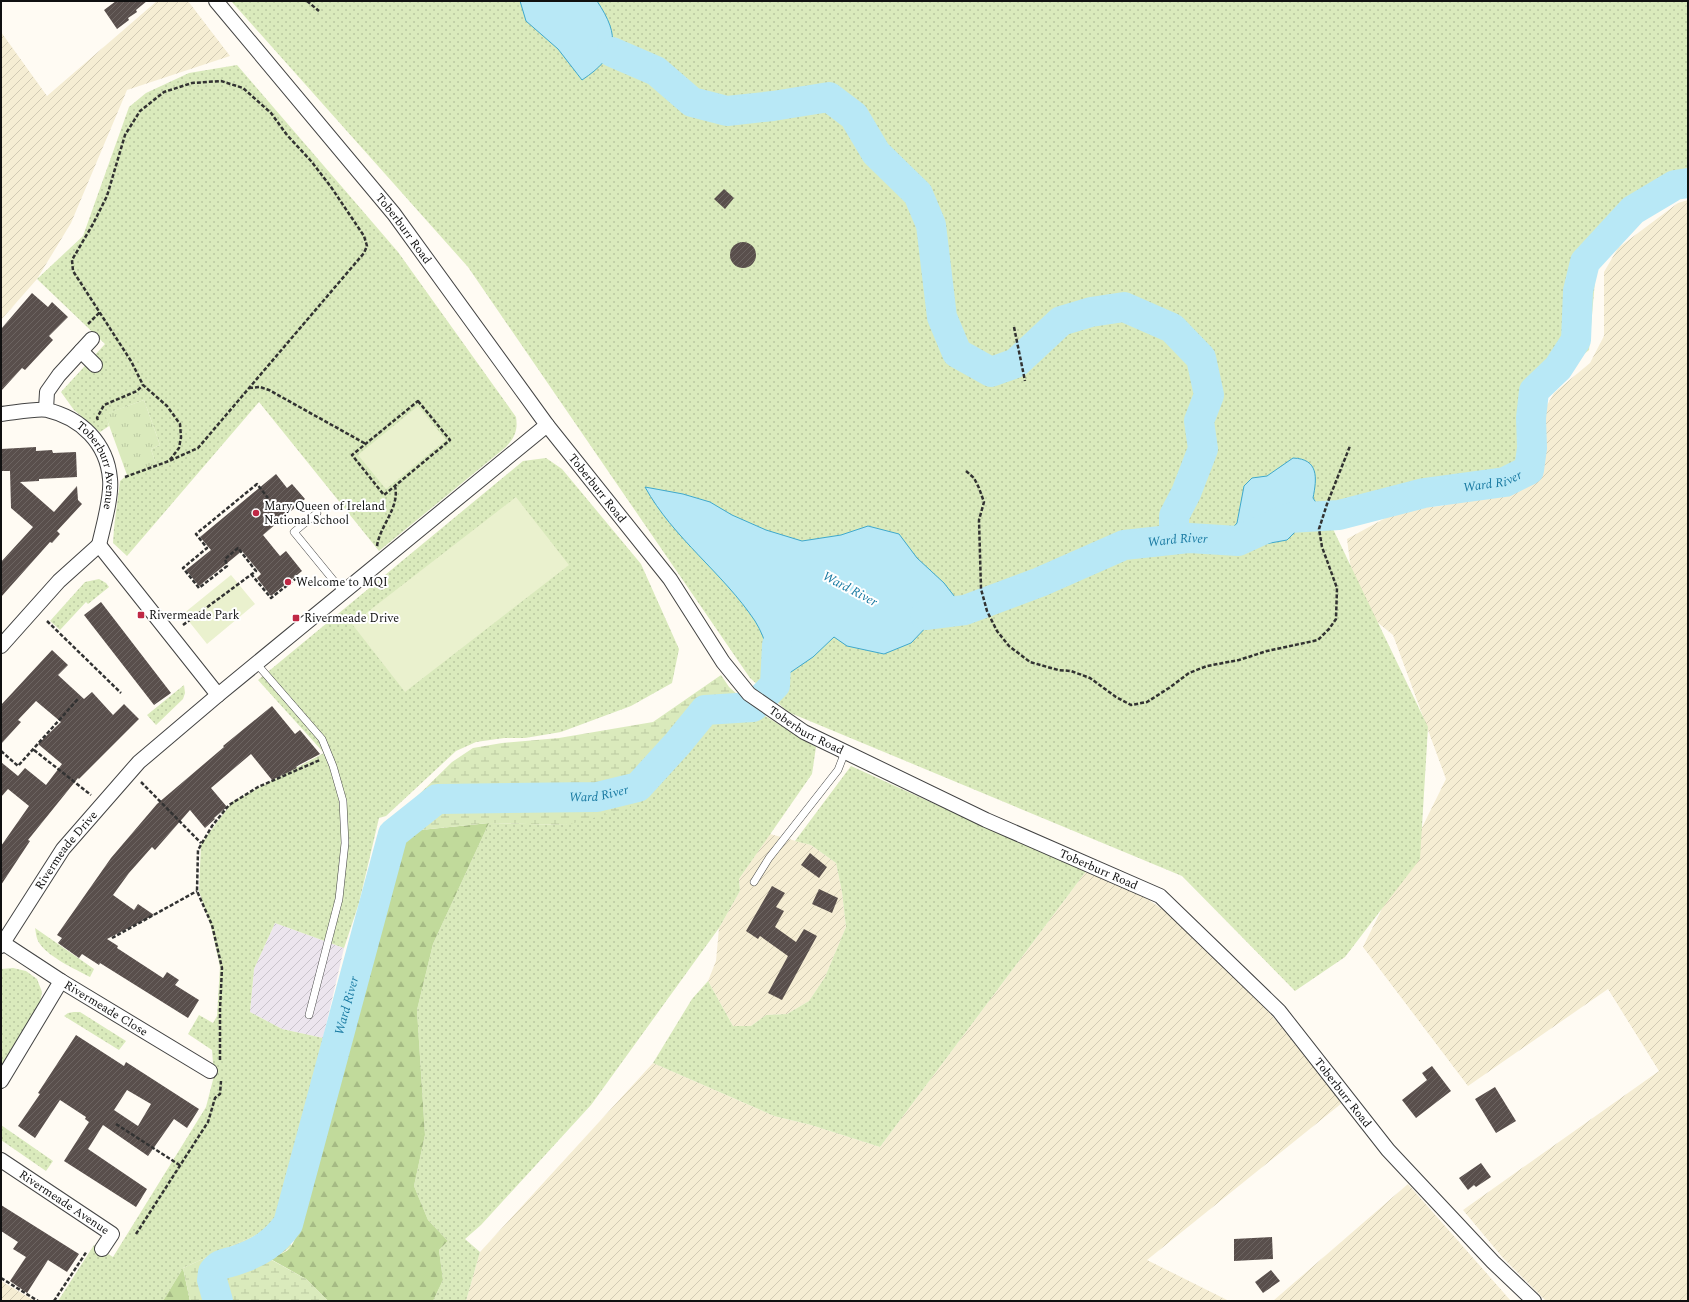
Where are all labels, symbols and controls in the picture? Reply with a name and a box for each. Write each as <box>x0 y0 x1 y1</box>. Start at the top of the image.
street label: Toberburr Road <box>371 189 437 268</box>
street label: Toberburr Avenue <box>72 416 120 512</box>
street label: Toberburr Road <box>564 449 631 527</box>
water label: Ward River <box>1462 465 1526 498</box>
place label: Mary Queen of Ireland National School <box>264 497 385 530</box>
marker: Mary Queen of Ireland National School <box>251 508 261 518</box>
water label: Ward River <box>1147 528 1209 552</box>
water label: Ward River <box>819 566 882 612</box>
place label: Welcome to MQI <box>296 573 388 592</box>
marker: Welcome to MQI <box>283 577 293 587</box>
place label: Rivermeade Park <box>149 606 240 625</box>
place label: Rivermeade Drive <box>304 609 399 628</box>
marker: Rivermeade Park <box>136 610 146 620</box>
marker: Rivermeade Drive <box>291 613 301 623</box>
street label: Toberburr Road <box>765 701 847 760</box>
water label: Ward River <box>569 780 631 807</box>
street label: Rivermeade Drive <box>30 806 102 893</box>
street label: Toberburr Road <box>1056 844 1141 895</box>
water label: Ward River <box>329 974 364 1037</box>
street label: Rivermeade Close <box>60 975 152 1041</box>
street label: Toberburr Road <box>1309 1053 1377 1132</box>
street label: Rivermeade Avenue <box>15 1165 113 1239</box>

